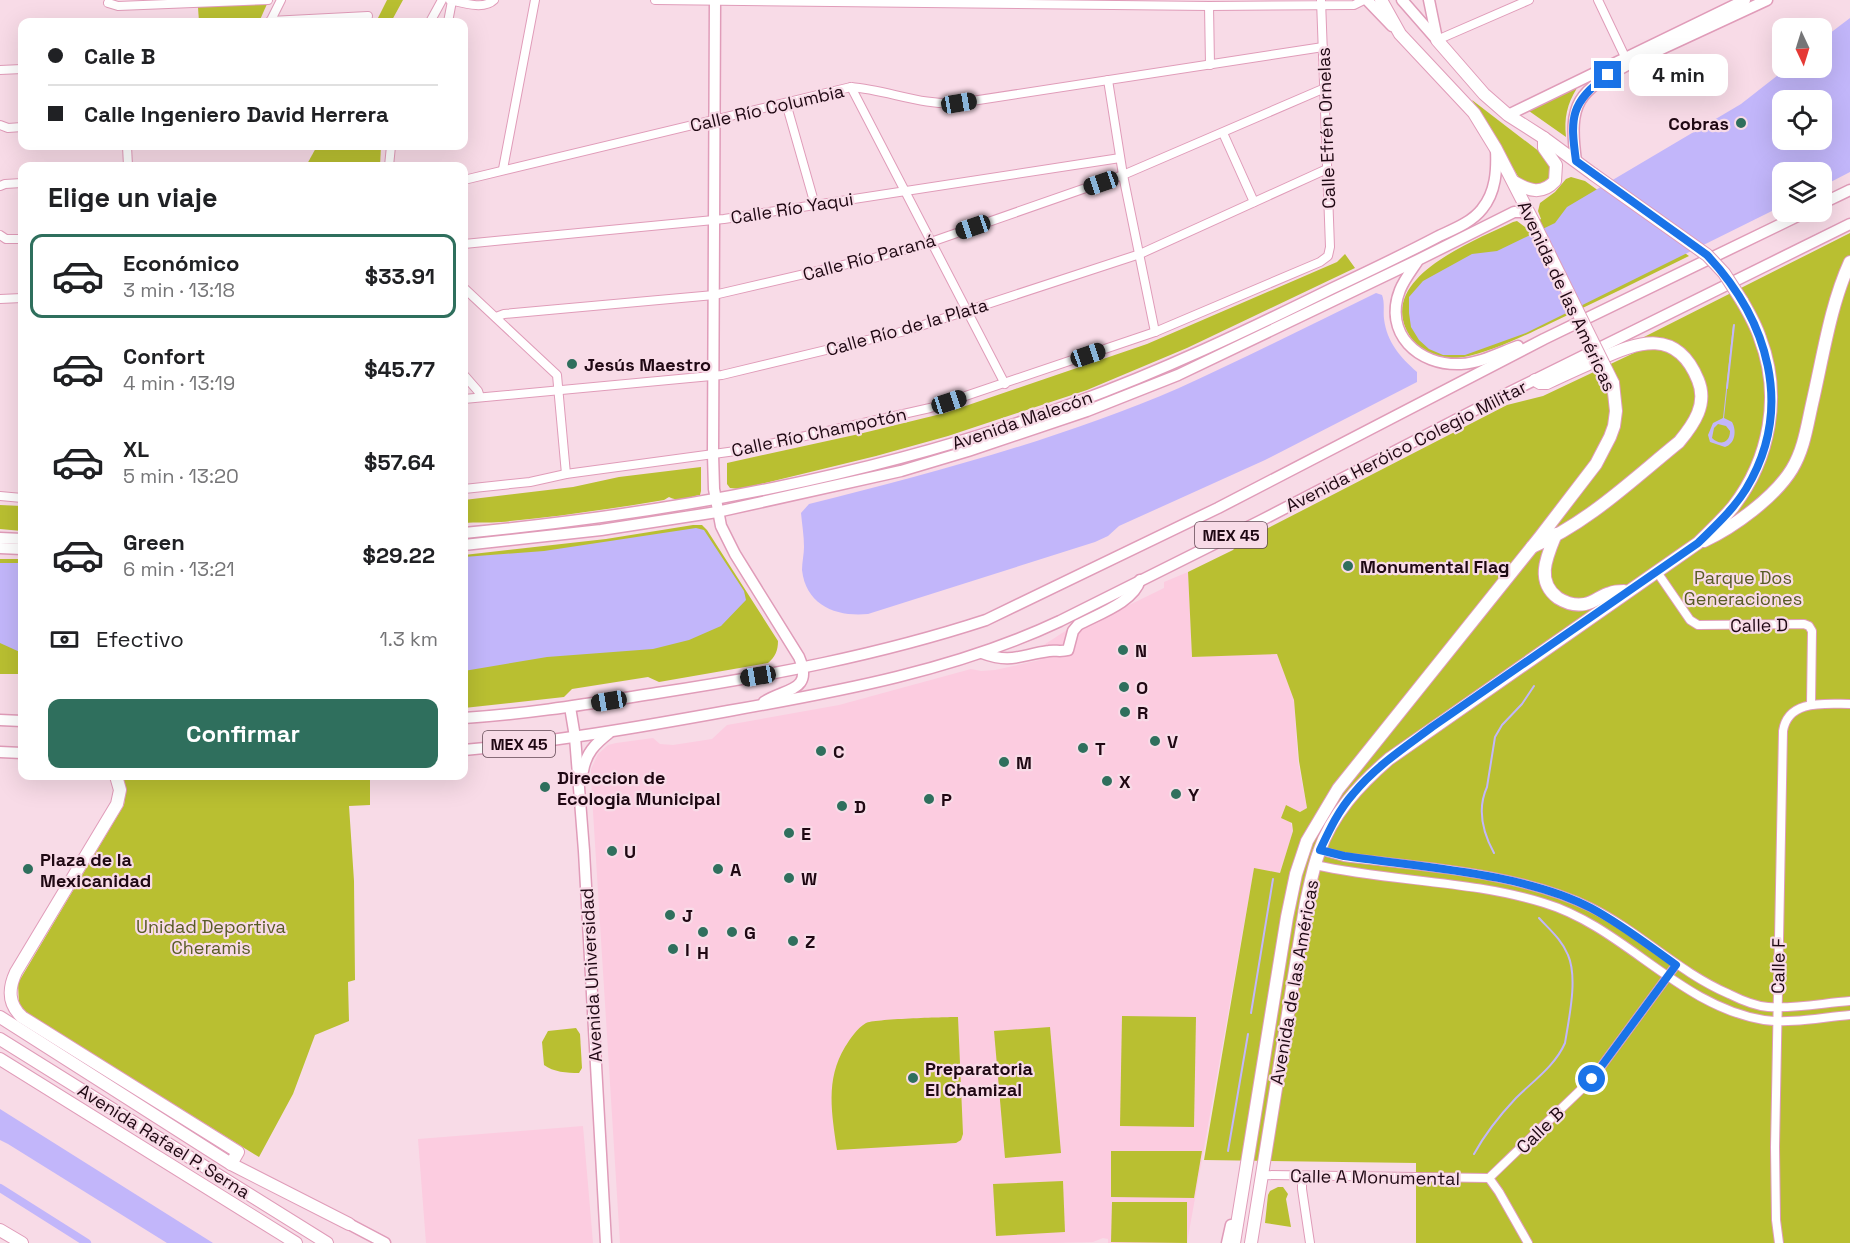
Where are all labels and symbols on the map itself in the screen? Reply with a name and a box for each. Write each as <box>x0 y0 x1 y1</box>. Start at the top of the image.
north arrow <box>1772 18 1832 78</box>
street label: Calle Efrén Ornelas <box>1312 47 1340 209</box>
callout: 4 min <box>1629 54 1728 96</box>
route end <box>1594 61 1621 88</box>
street label: Calle Río Columbia <box>688 79 846 137</box>
car <box>940 91 978 115</box>
place label: Cobras <box>1668 112 1729 135</box>
marker: Cobras <box>1734 116 1748 130</box>
car <box>1081 169 1121 197</box>
street label: Calle Río Yaqui <box>729 187 855 229</box>
street label: Avenida de las Américas <box>1513 197 1621 395</box>
car <box>953 213 993 241</box>
street label: Calle Río Paraná <box>800 228 938 286</box>
street label: Calle Río de la Plata <box>823 293 991 361</box>
car <box>1068 341 1108 369</box>
place label: Jesús Maestro <box>584 353 711 376</box>
marker: Jesús Maestro <box>565 357 579 371</box>
street label: Avenida Heróico Colegio Militar <box>1282 375 1531 517</box>
street label: Avenida Malecón <box>949 385 1095 455</box>
car <box>929 388 969 416</box>
street label: Calle Río Champotón <box>729 402 909 462</box>
road number: MEX 45 <box>1195 522 1267 548</box>
place label: Monumental Flag <box>1360 555 1510 578</box>
marker: Monumental Flag <box>1341 559 1355 573</box>
park label: Parque Dos Generaciones <box>1684 566 1802 610</box>
street label: Calle D <box>1730 613 1788 637</box>
place label: N <box>1135 639 1147 662</box>
marker: N <box>1116 643 1130 657</box>
car <box>739 664 777 688</box>
place label: O <box>1136 676 1148 699</box>
marker: O <box>1117 680 1131 694</box>
car <box>590 689 628 713</box>
place label: R <box>1137 701 1148 724</box>
marker: R <box>1118 705 1132 719</box>
place label: V <box>1167 730 1178 753</box>
road number: MEX 45 <box>483 731 555 757</box>
marker: V <box>1148 734 1162 748</box>
place label: T <box>1095 737 1106 760</box>
place label: C <box>833 740 845 763</box>
marker: T <box>1076 741 1090 755</box>
marker: C <box>814 744 828 758</box>
place label: M <box>1016 751 1032 774</box>
marker: M <box>997 755 1011 769</box>
place label: Direccion de Ecologia Municipal <box>557 766 720 810</box>
place label: X <box>1119 770 1131 793</box>
marker: X <box>1100 774 1114 788</box>
marker: Direccion de Ecologia Municipal <box>538 780 552 794</box>
place label: Y <box>1188 783 1200 806</box>
marker: Y <box>1169 787 1183 801</box>
place label: P <box>941 788 952 811</box>
marker: P <box>922 792 936 806</box>
place label: D <box>854 795 866 818</box>
marker: D <box>835 799 849 813</box>
place label: E <box>801 822 811 845</box>
marker: E <box>782 826 796 840</box>
place label: U <box>624 840 636 863</box>
marker: U <box>605 844 619 858</box>
place label: Plaza de la Mexicanidad <box>40 848 151 892</box>
place label: A <box>730 858 742 881</box>
marker: Plaza de la Mexicanidad <box>21 862 35 876</box>
marker: A <box>711 862 725 876</box>
place label: W <box>801 867 817 890</box>
marker: W <box>782 871 796 885</box>
street label: Avenida de las Américas <box>1265 878 1323 1086</box>
street label: Avenida Universidad <box>575 887 607 1063</box>
place label: J <box>682 904 693 927</box>
marker: J <box>663 908 677 922</box>
park label: Unidad Deportiva Cheramis <box>136 915 286 959</box>
place label: G <box>744 921 756 944</box>
marker: H <box>696 925 710 939</box>
marker: G <box>725 925 739 939</box>
place label: Z <box>805 930 815 953</box>
marker: Z <box>786 934 800 948</box>
place label: I <box>685 938 690 961</box>
street label: Calle F <box>1766 938 1790 994</box>
place label: H <box>697 941 709 964</box>
marker: I <box>666 942 680 956</box>
place label: Preparatoria El Chamizal <box>925 1057 1033 1101</box>
route start <box>1578 1065 1605 1092</box>
marker: Preparatoria El Chamizal <box>906 1071 920 1085</box>
street label: Avenida Rafael P. Serna <box>74 1079 254 1203</box>
street label: Calle B <box>1511 1102 1569 1158</box>
street label: Calle A Monumental <box>1290 1164 1460 1190</box>

